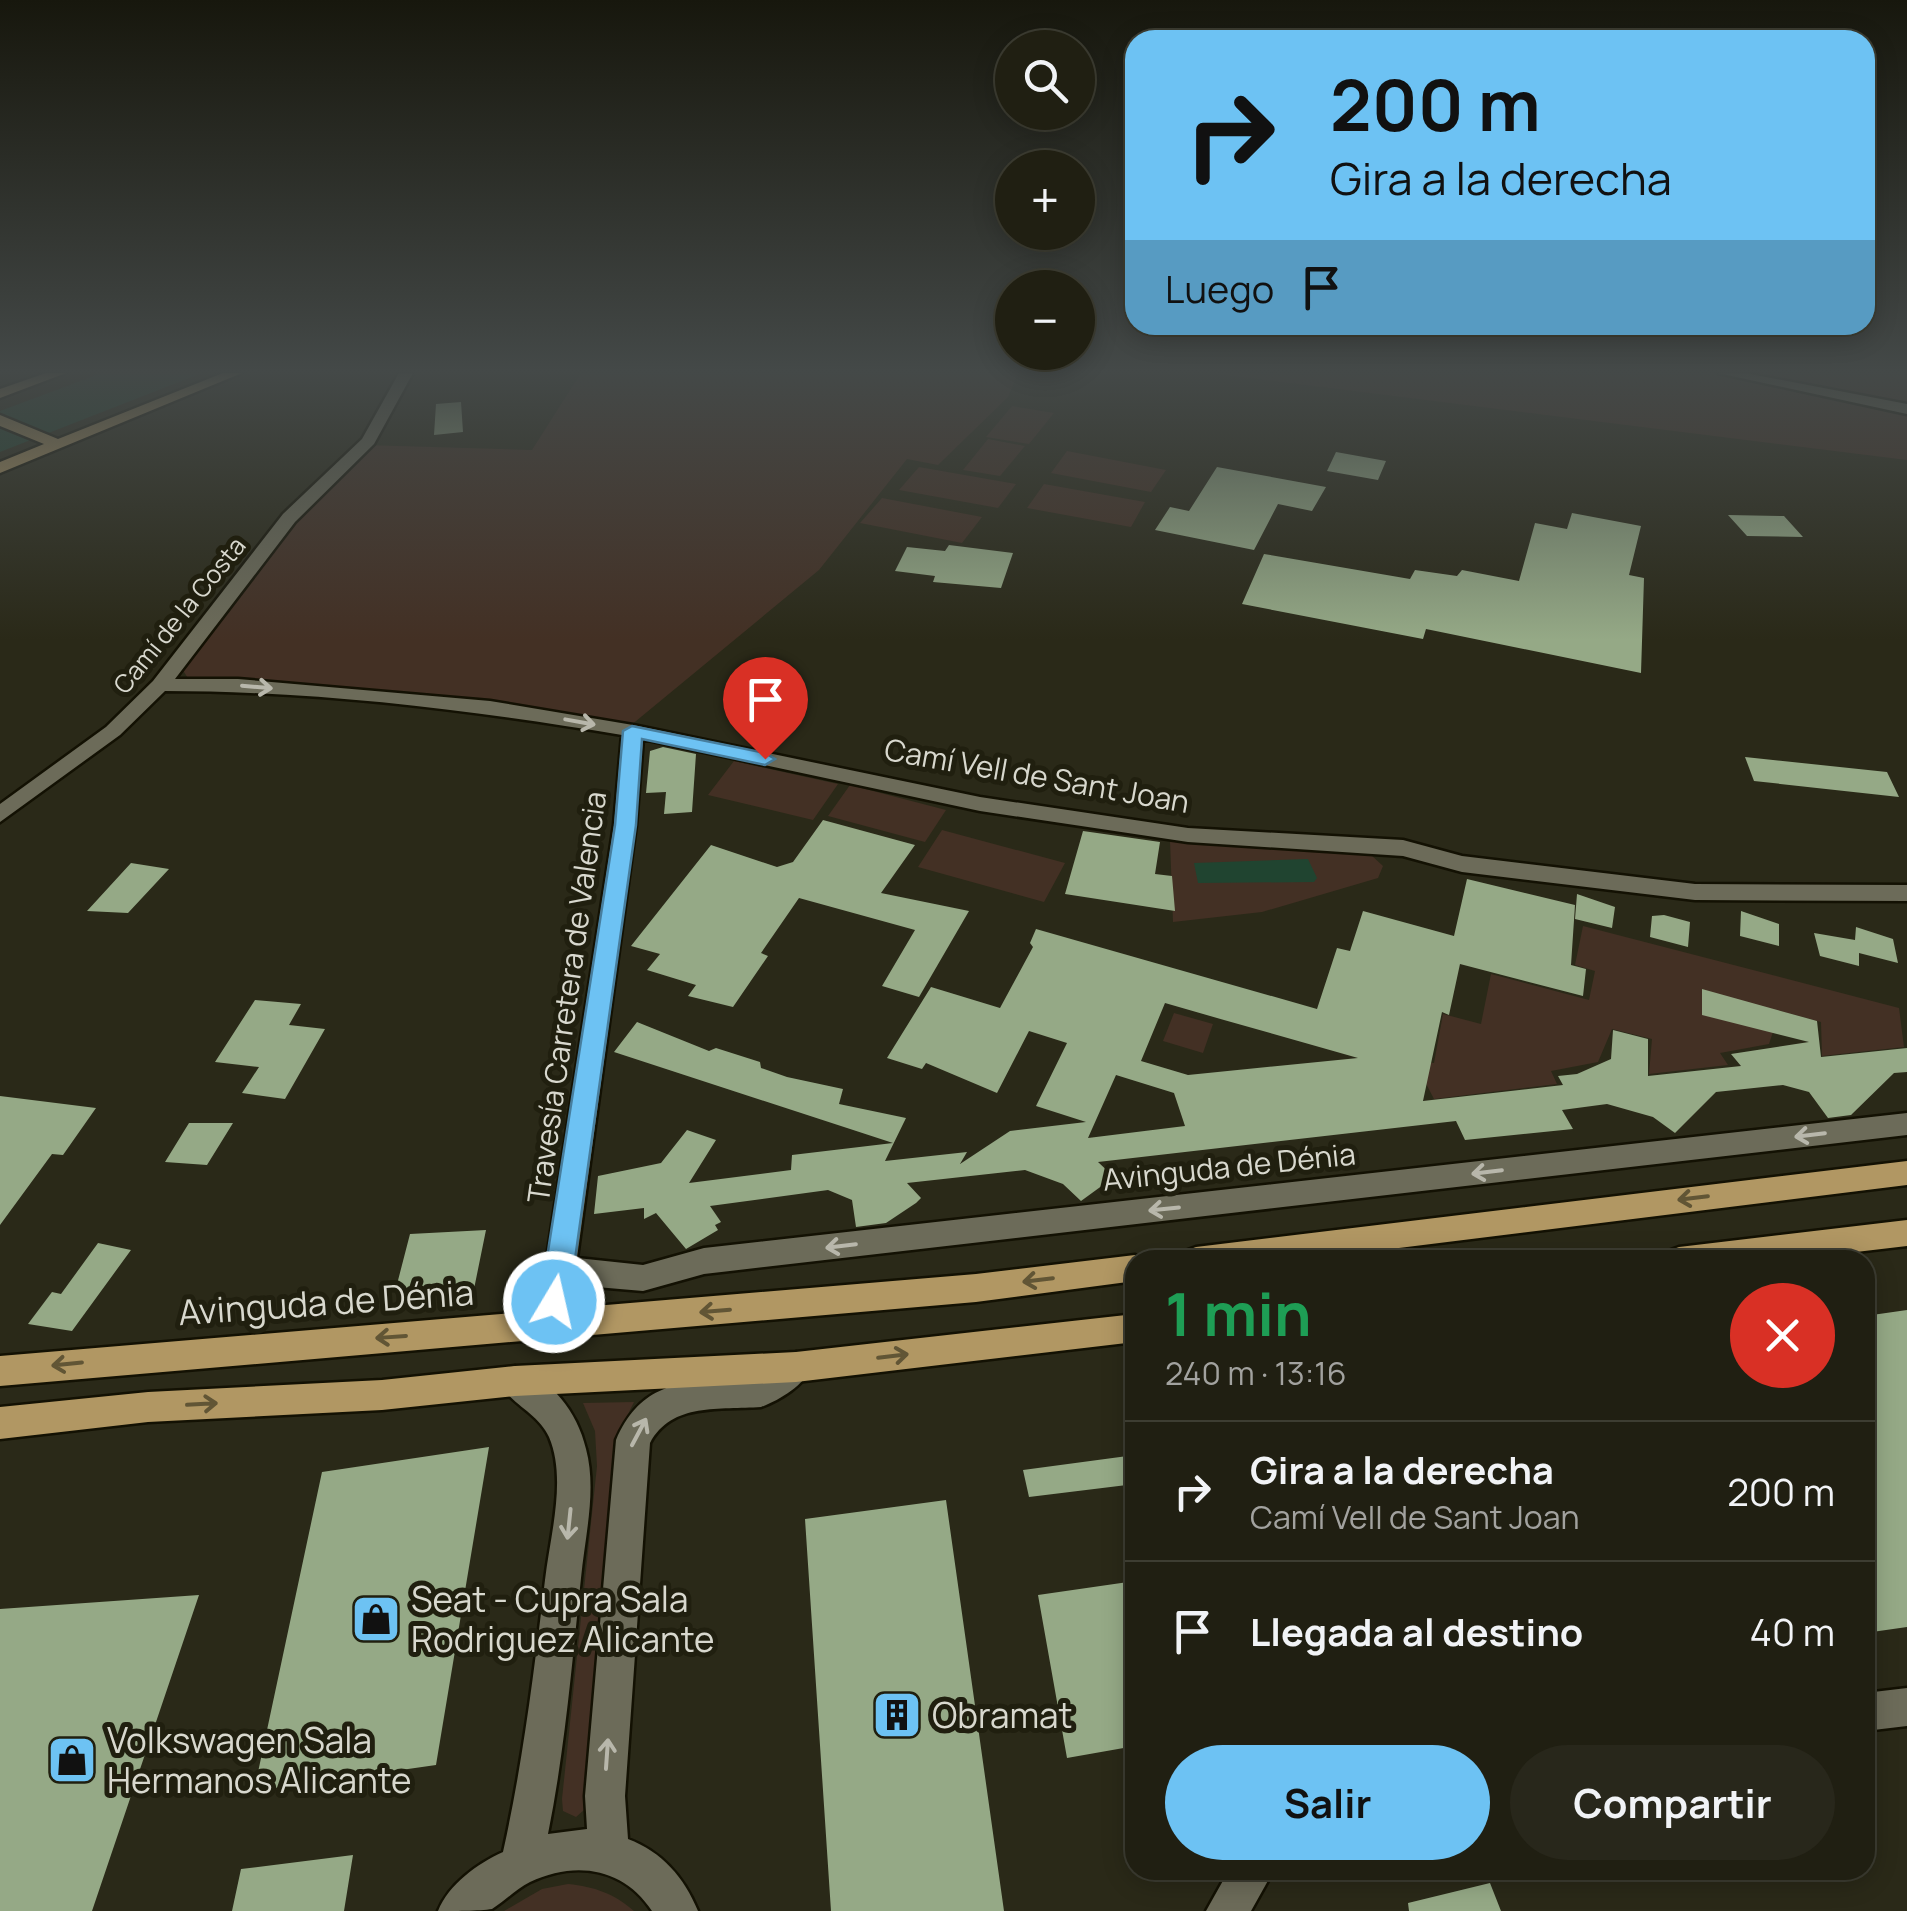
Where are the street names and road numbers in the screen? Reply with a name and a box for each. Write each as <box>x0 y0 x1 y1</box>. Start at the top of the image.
street label: Camí de la Costa <box>105 529 253 701</box>
street label: Camí Vell de Sant Joan <box>881 728 1193 822</box>
street label: Travesía Carretera de Valencia <box>517 788 615 1206</box>
street label: Avinguda de Dénia <box>1101 1132 1357 1200</box>
street label: Avinguda de Dénia <box>177 1268 475 1336</box>

